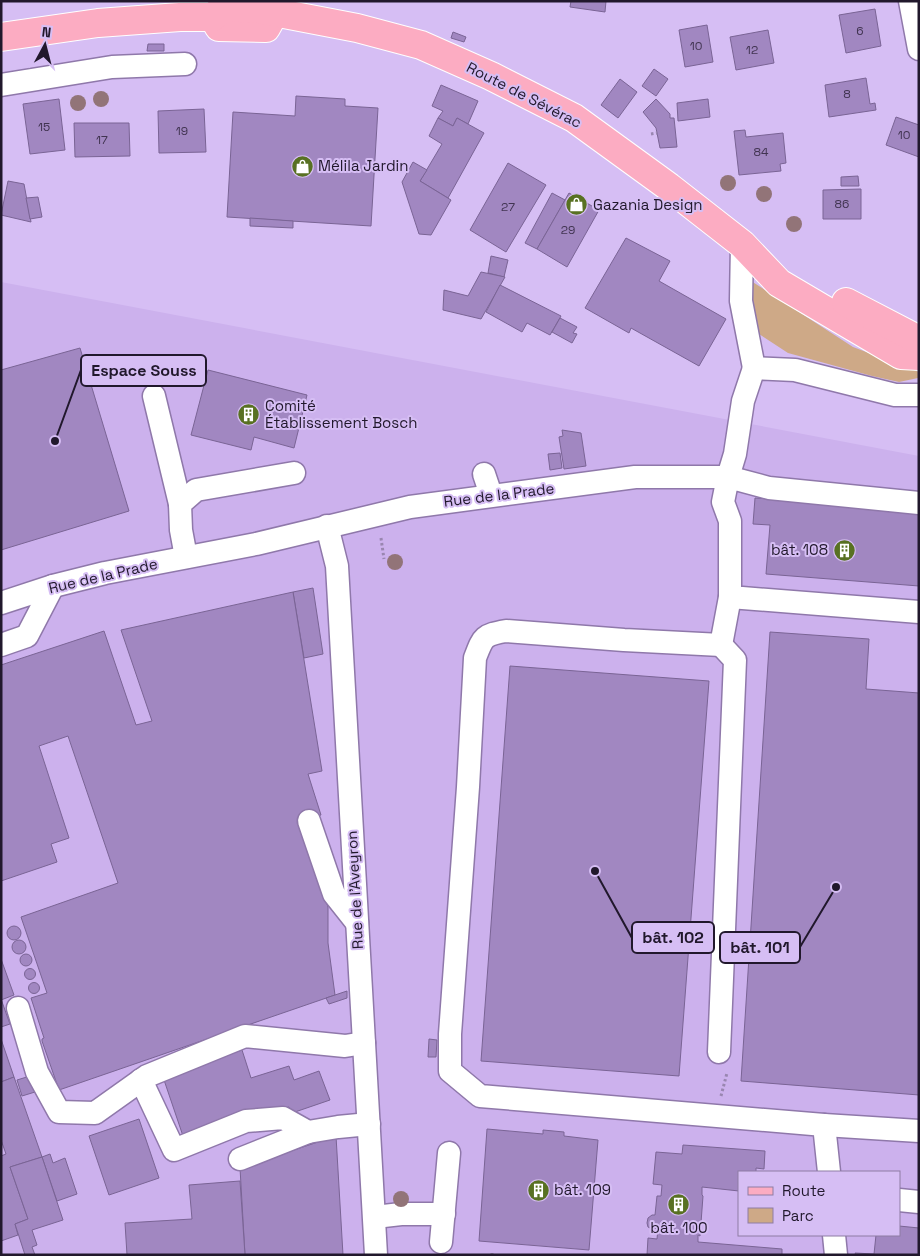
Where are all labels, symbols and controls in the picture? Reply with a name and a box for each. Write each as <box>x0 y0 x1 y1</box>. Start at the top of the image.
north arrow <box>20 20 70 70</box>
text: N <box>41 23 52 42</box>
house number: 6 <box>856 23 864 39</box>
house number: 10 <box>690 38 702 54</box>
house number: 12 <box>746 42 758 58</box>
street label: Route de Sévérac <box>463 57 585 132</box>
house number: 8 <box>843 86 851 102</box>
house number: 15 <box>38 119 50 135</box>
house number: 19 <box>176 123 188 139</box>
house number: 10 <box>898 127 910 143</box>
house number: 17 <box>96 132 108 148</box>
house number: 84 <box>754 144 769 160</box>
shop icon: Mélila Jardin <box>290 154 314 178</box>
place label: Mélila Jardin <box>318 156 408 175</box>
shop icon: Gazania Design <box>565 193 589 217</box>
place label: Gazania Design <box>593 195 703 214</box>
house number: 86 <box>835 196 849 212</box>
house number: 27 <box>501 199 515 215</box>
house number: 29 <box>561 222 575 238</box>
callout: Espace Souss <box>81 355 206 386</box>
text: Espace Souss <box>91 360 197 381</box>
place label: Comité Établissement Bosch <box>265 396 417 432</box>
building icon: Comité Établissement Bosch <box>237 403 261 427</box>
street label: Rue de la Prade <box>443 478 555 511</box>
building icon: bât. 108 <box>832 538 856 562</box>
place label: bât. 108 <box>771 540 828 559</box>
street label: Rue de la Prade <box>47 554 159 597</box>
street label: Rue de l'Aveyron <box>342 830 367 950</box>
callout: bât. 102 <box>632 922 714 953</box>
text: bât. 102 <box>642 927 704 948</box>
callout: bât. 101 <box>720 932 800 963</box>
text: bât. 101 <box>730 937 790 958</box>
legend <box>738 1171 900 1236</box>
building icon: bât. 109 <box>526 1178 550 1202</box>
place label: bât. 109 <box>554 1180 611 1199</box>
text: Route <box>782 1181 826 1200</box>
building icon: bât. 100 <box>667 1193 691 1217</box>
text: Parc <box>782 1206 814 1225</box>
place label: bât. 100 <box>650 1218 708 1237</box>

